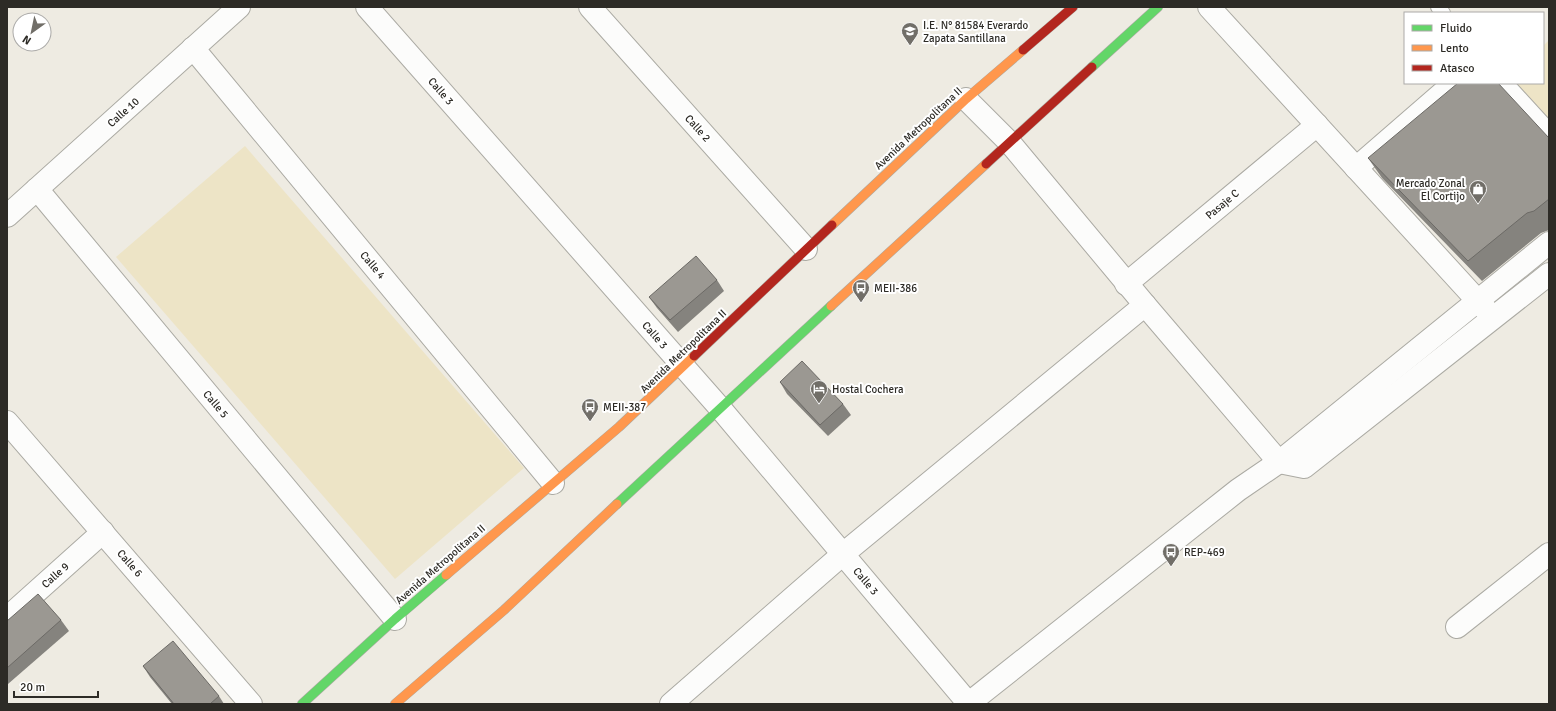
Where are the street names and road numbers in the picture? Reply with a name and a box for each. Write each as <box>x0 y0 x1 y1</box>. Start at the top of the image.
street label: Calle 3 <box>425 75 456 108</box>
street label: Avenida Metropolitana II <box>872 84 965 172</box>
street label: Calle 10 <box>105 95 142 130</box>
street label: Calle 2 <box>682 112 713 145</box>
street label: Pasaje C <box>1203 186 1242 222</box>
street label: Calle 4 <box>357 249 388 282</box>
street label: Avenida Metropolitana II <box>637 307 729 396</box>
street label: Calle 3 <box>639 319 670 352</box>
street label: Calle 5 <box>200 388 231 421</box>
street label: Avenida Metropolitana II <box>393 522 488 607</box>
street label: Calle 6 <box>114 547 145 580</box>
street label: Calle 9 <box>39 560 72 591</box>
street label: Calle 3 <box>850 565 881 598</box>

